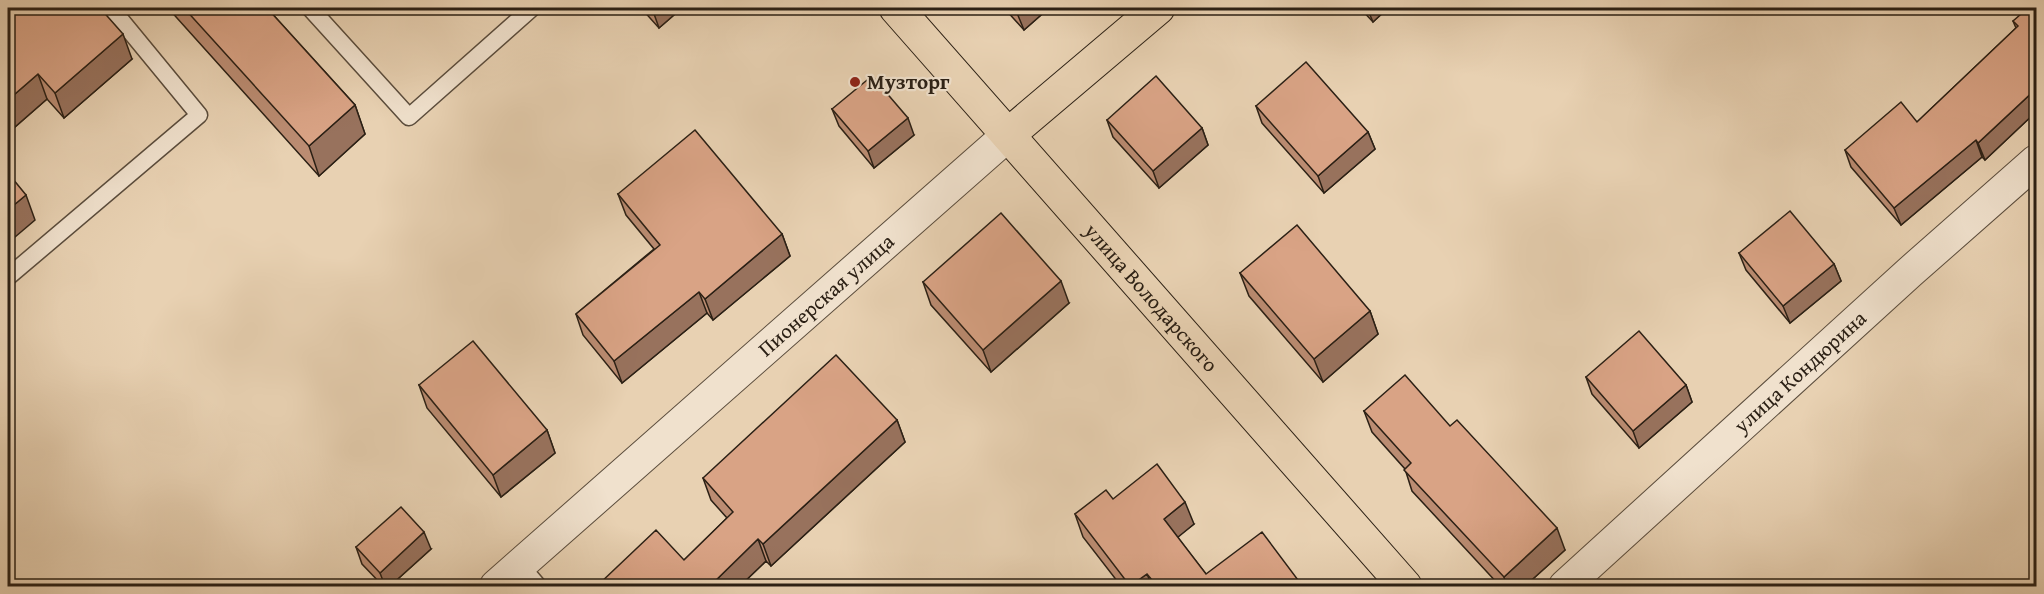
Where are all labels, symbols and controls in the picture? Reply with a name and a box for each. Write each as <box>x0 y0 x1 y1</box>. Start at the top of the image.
place label: Музторг <box>867 66 950 97</box>
marker: Музторг <box>848 75 862 89</box>
street label: улица Володарского <box>1077 215 1226 379</box>
street label: Пионерская улица <box>751 226 901 363</box>
street label: улица Кондюрина <box>1726 303 1873 441</box>

